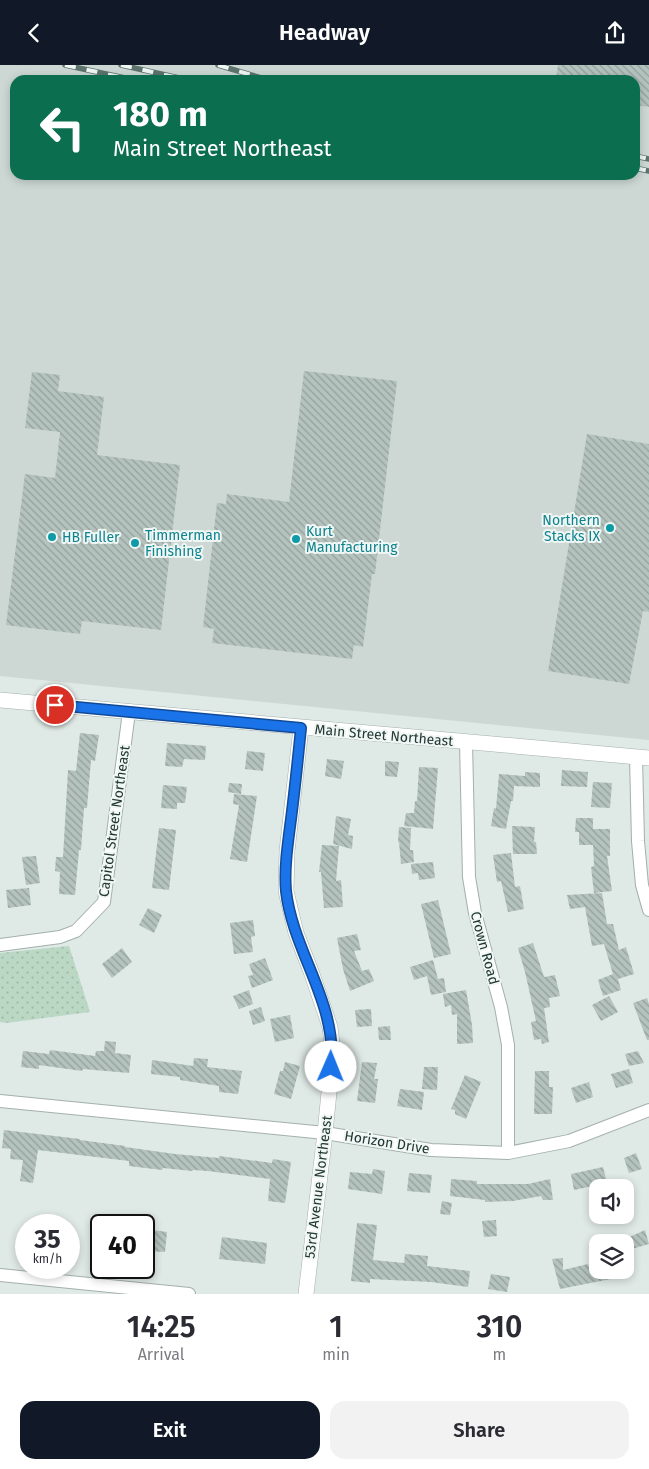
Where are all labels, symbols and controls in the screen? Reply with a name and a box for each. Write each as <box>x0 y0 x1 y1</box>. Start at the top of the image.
icon: back <box>20 19 48 47</box>
text: Headway <box>279 19 370 46</box>
icon: share <box>601 19 629 47</box>
text: 180 m <box>113 93 208 135</box>
icon: left <box>30 95 95 160</box>
text: Main Street Northeast <box>113 135 331 162</box>
place label: Northern Stacks IX <box>542 512 600 545</box>
marker: Northern Stacks IX <box>604 522 616 534</box>
place label: Kurt Manufacturing <box>306 523 398 556</box>
place label: Timmerman Finishing <box>145 527 221 560</box>
place label: HB Fuller <box>62 529 120 546</box>
marker: HB Fuller <box>46 531 58 543</box>
marker: Kurt Manufacturing <box>290 533 302 545</box>
marker: Timmerman Finishing <box>129 537 141 549</box>
pin <box>34 684 76 726</box>
icon: arrive <box>41 691 69 719</box>
street label: Main Street Northeast <box>314 721 455 750</box>
street label: Capitol Street Northeast <box>95 743 134 898</box>
street label: Crown Road <box>467 910 502 987</box>
position arrow <box>304 1040 356 1092</box>
street label: 53rd Avenue Northeast <box>301 1114 336 1260</box>
street label: Horizon Drive <box>343 1127 431 1158</box>
map controls <box>589 1179 634 1279</box>
button: sound <box>589 1179 634 1224</box>
speed limit sign: 40 <box>90 1214 155 1279</box>
text: 35 <box>34 1225 61 1255</box>
button: layers <box>589 1234 634 1279</box>
text: km/h <box>33 1252 62 1266</box>
text: 14:25 <box>127 1309 195 1345</box>
text: 1 <box>329 1309 343 1345</box>
text: 310 <box>476 1309 522 1345</box>
text: Arrival <box>138 1345 185 1364</box>
text: min <box>322 1345 350 1364</box>
text: m <box>493 1345 506 1364</box>
button: Exit <box>20 1401 320 1459</box>
button: Share <box>330 1401 629 1459</box>

